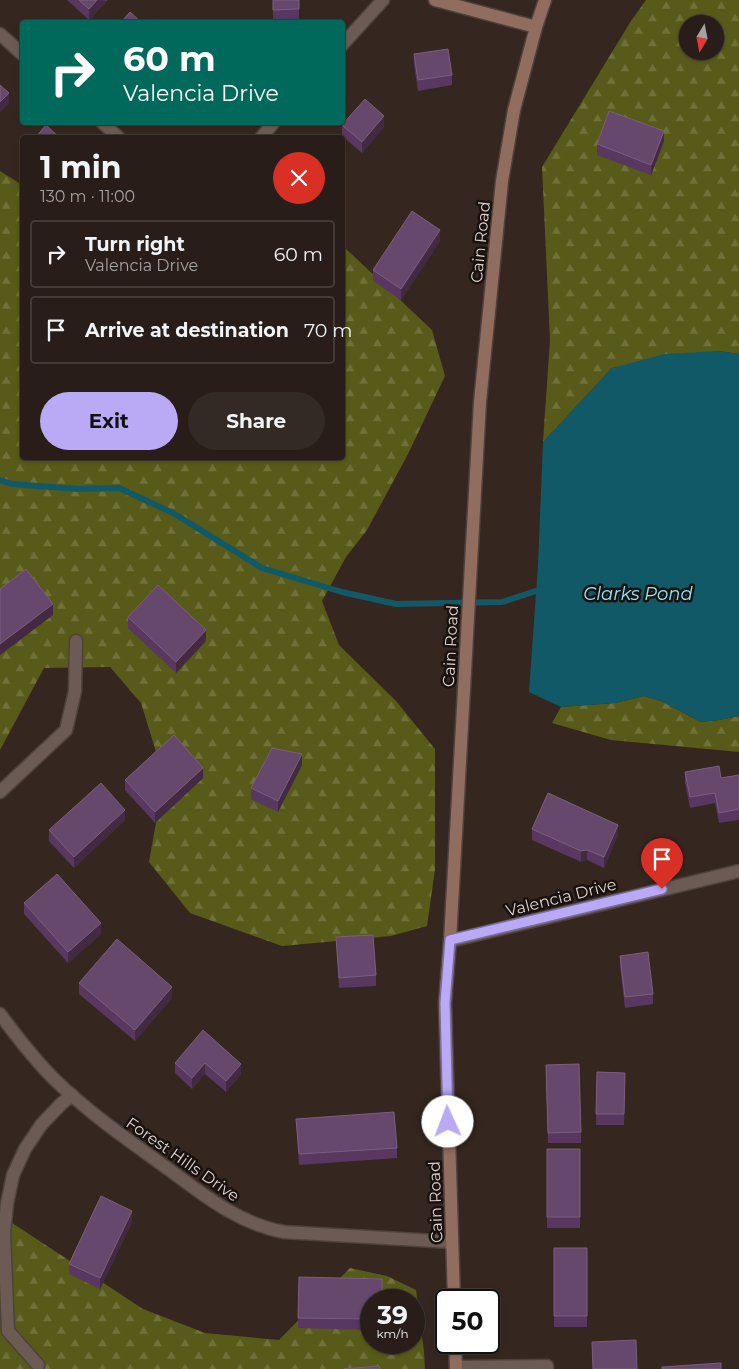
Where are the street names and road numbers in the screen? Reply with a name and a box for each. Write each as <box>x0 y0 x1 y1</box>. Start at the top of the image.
street label: Cain Road <box>467 200 494 284</box>
street label: Cain Road <box>439 605 462 687</box>
street label: Valencia Drive <box>504 875 618 920</box>
street label: Forest Hills Drive <box>122 1113 243 1206</box>
street label: Cain Road <box>425 1161 446 1243</box>

